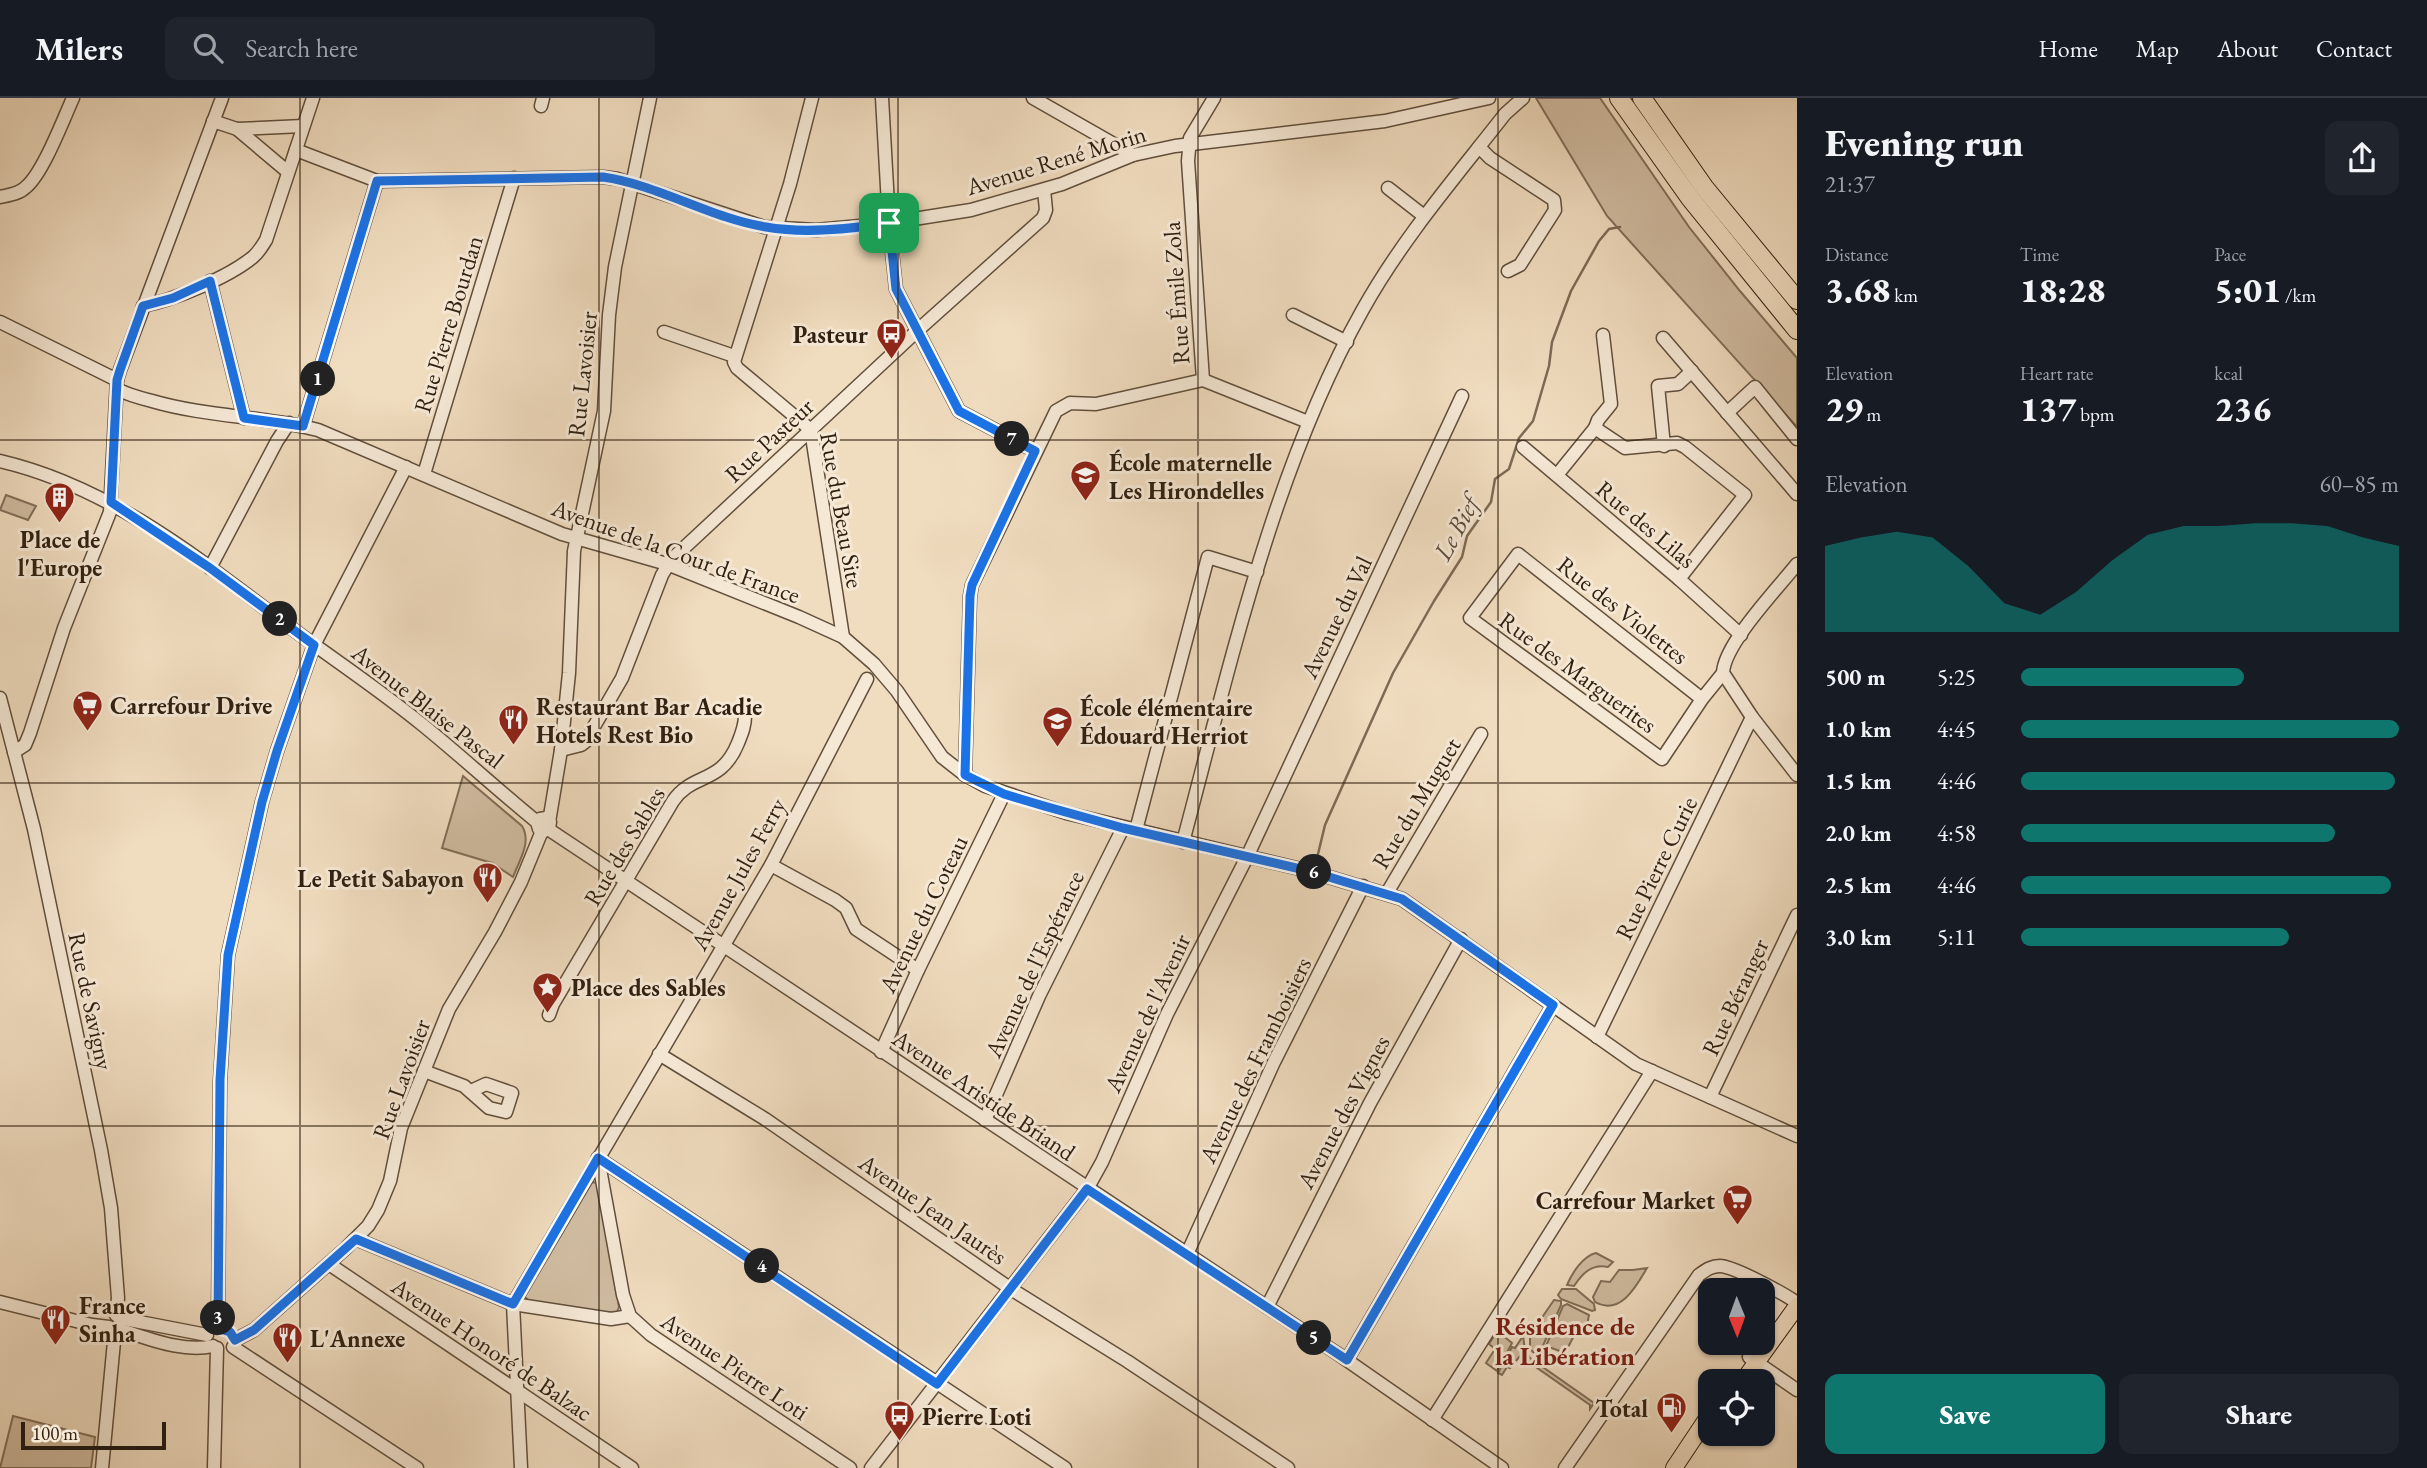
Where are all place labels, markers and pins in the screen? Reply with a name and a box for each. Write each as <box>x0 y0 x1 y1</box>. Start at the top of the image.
pin <box>859 193 919 253</box>
bus stop icon: Pasteur <box>874 317 908 361</box>
place label: Pasteur <box>793 319 868 350</box>
pin: 1 <box>300 362 336 396</box>
pin: 7 <box>995 422 1030 456</box>
place label: École maternelle Les Hirondelles <box>1109 447 1272 506</box>
school or university icon: École maternelle Les Hirondelles <box>1069 459 1103 503</box>
building icon: Place de l'Europe <box>43 480 77 524</box>
place label: Place de l'Europe <box>18 524 102 583</box>
pin: 2 <box>262 602 298 636</box>
supermarket icon: Carrefour Drive <box>70 688 104 732</box>
place label: Carrefour Drive <box>110 690 272 721</box>
place label: Restaurant Bar Acadie Hotels Rest Bio <box>536 691 762 750</box>
place label: École élémentaire Édouard Herriot <box>1080 692 1253 751</box>
restaurant icon: Restaurant Bar Acadie Hotels Rest Bio <box>496 703 530 747</box>
school or university icon: École élémentaire Édouard Herriot <box>1040 704 1074 748</box>
pin: 6 <box>1296 854 1332 890</box>
restaurant icon: Le Petit Sabayon <box>470 861 504 905</box>
place label: Le Petit Sabayon <box>297 863 464 895</box>
place icon: Place des Sables <box>531 970 565 1014</box>
place label: Place des Sables <box>571 972 726 1003</box>
supermarket icon: Carrefour Market <box>1721 1183 1755 1227</box>
place label: Carrefour Market <box>1536 1185 1715 1216</box>
pin: 4 <box>744 1248 780 1284</box>
place label: France Sinha <box>79 1290 146 1349</box>
pin: 3 <box>200 1300 235 1336</box>
restaurant icon: France Sinha <box>39 1302 73 1346</box>
pin: 5 <box>1296 1320 1332 1356</box>
restaurant icon: L'Annexe <box>270 1321 304 1365</box>
place label: L'Annexe <box>310 1323 405 1354</box>
fuel station icon: Total <box>1654 1391 1688 1435</box>
place label: Total <box>1595 1393 1648 1424</box>
bus stop icon: Pierre Loti <box>882 1399 916 1443</box>
place label: Pierre Loti <box>922 1401 1031 1432</box>

